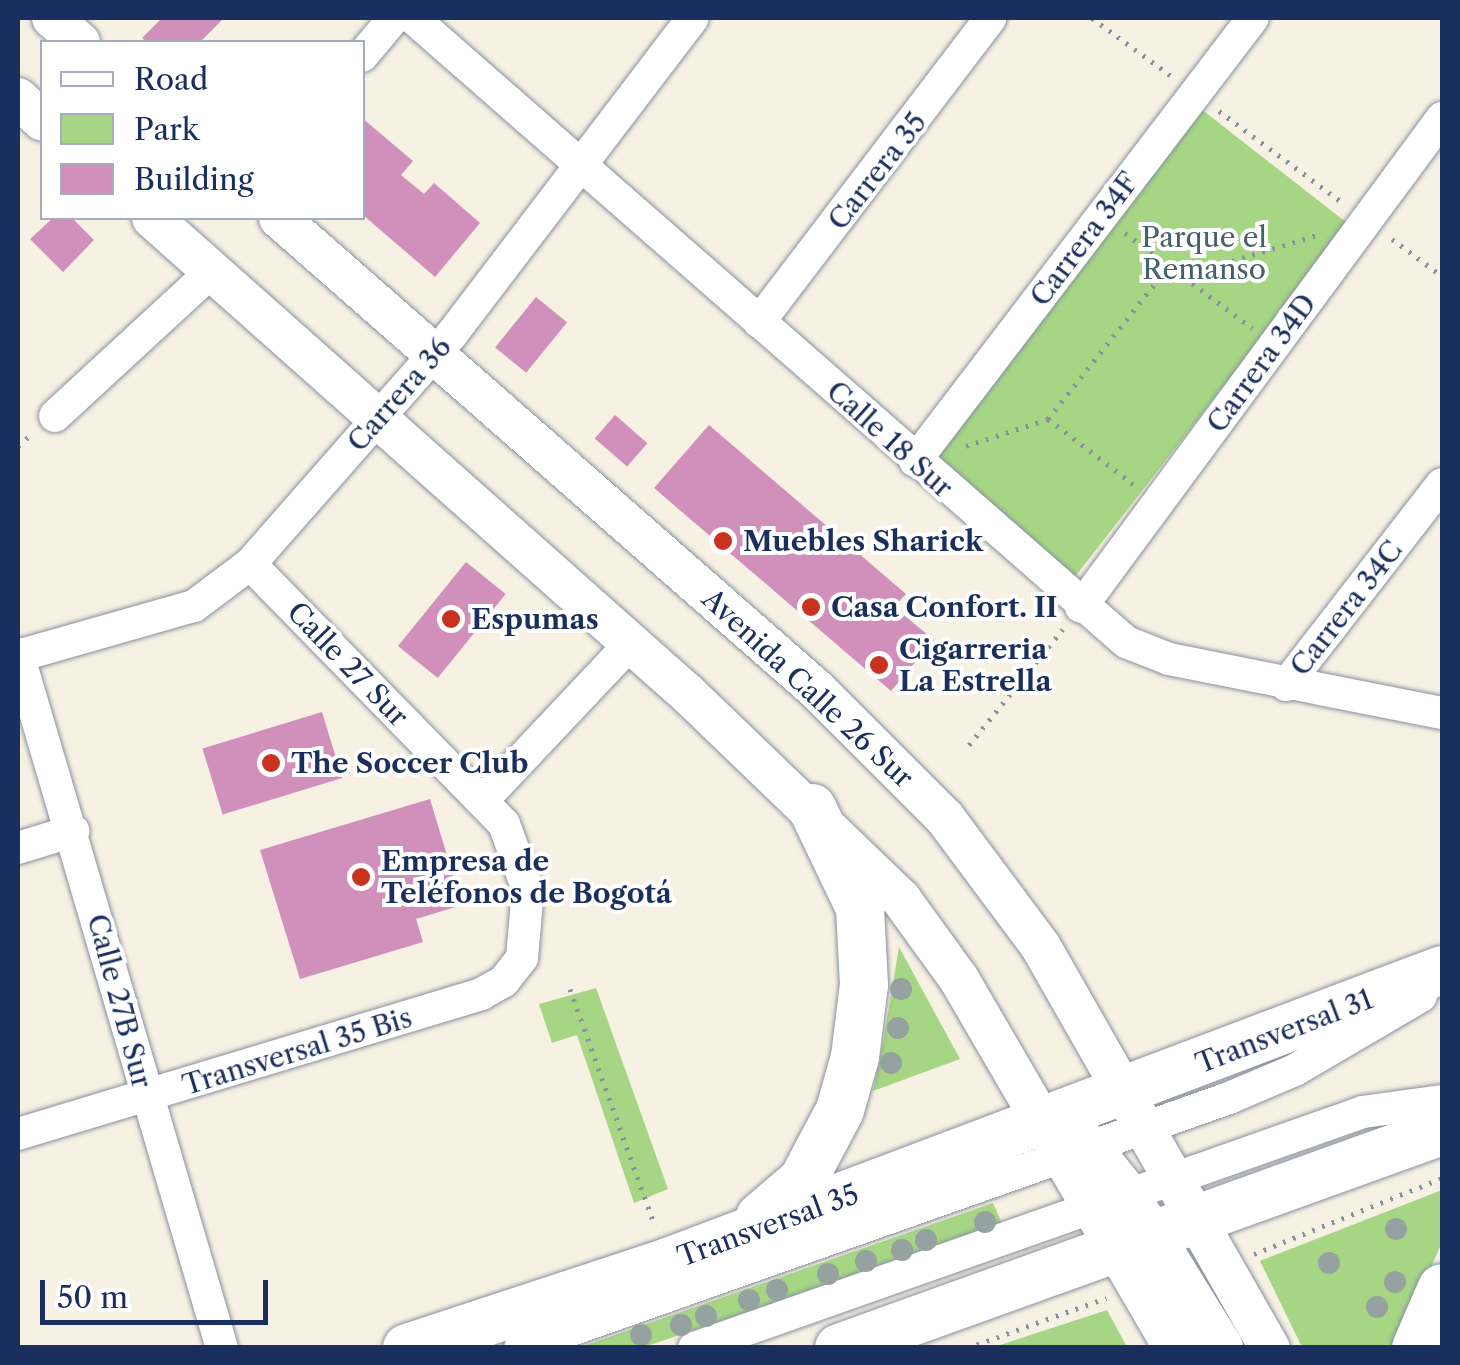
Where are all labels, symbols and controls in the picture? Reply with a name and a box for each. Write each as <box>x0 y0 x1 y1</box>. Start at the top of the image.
legend <box>40 40 365 220</box>
text: Road <box>134 61 208 98</box>
street label: Carrera 35 <box>821 106 933 236</box>
text: Park <box>134 111 199 148</box>
text: Building <box>134 161 254 198</box>
street label: Carrera 34F <box>1023 165 1145 313</box>
park label: Parque el Remanso <box>1141 220 1267 286</box>
street label: Carrera 34D <box>1199 287 1323 439</box>
street label: Carrera 36 <box>340 330 458 458</box>
street label: Calle 18 Sur <box>820 374 960 504</box>
place label: Muebles Sharick <box>743 524 983 558</box>
marker: Muebles Sharick <box>712 530 734 552</box>
street label: Carrera 34C <box>1283 534 1409 682</box>
street label: Avenida Calle 26 Sur <box>696 581 920 795</box>
place label: Casa Confort. II <box>831 590 1058 624</box>
street label: Calle 27 Sur <box>281 595 415 733</box>
marker: Casa Confort. II <box>800 596 822 618</box>
place label: Espumas <box>471 602 599 636</box>
marker: Espumas <box>440 608 462 630</box>
place label: Cigarreria La Estrella <box>899 632 1052 698</box>
marker: Cigarreria La Estrella <box>868 654 890 676</box>
place label: The Soccer Club <box>291 746 529 780</box>
marker: The Soccer Club <box>260 752 282 774</box>
place label: Empresa de Teléfonos de Bogotá <box>381 844 672 910</box>
marker: Empresa de Teléfonos de Bogotá <box>350 866 372 888</box>
street label: Calle 27B Sur <box>81 910 159 1092</box>
street label: Transversal 31 <box>1191 982 1377 1080</box>
street label: Transversal 35 Bis <box>178 1000 416 1102</box>
street label: Transversal 35 <box>673 1177 863 1273</box>
scale bar <box>45 1260 272 1322</box>
text: 50 m <box>57 1279 128 1316</box>

